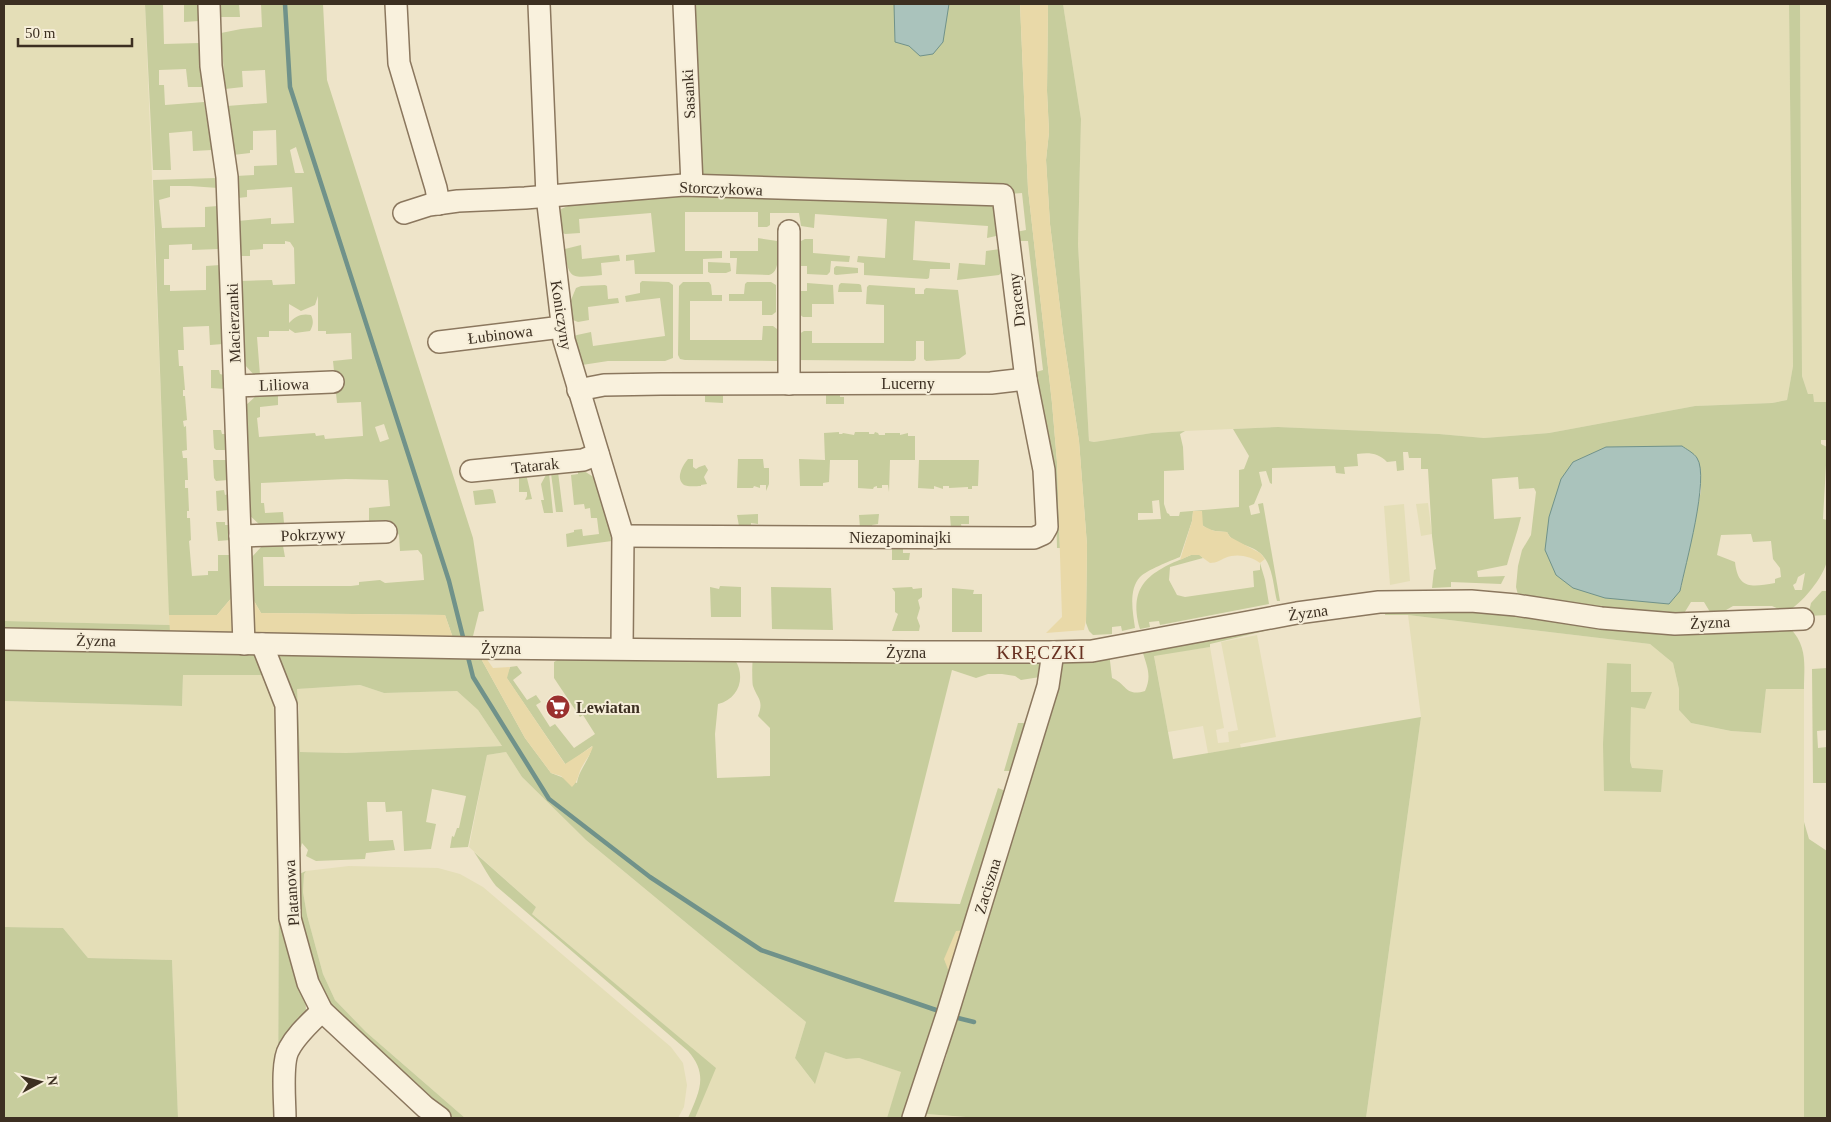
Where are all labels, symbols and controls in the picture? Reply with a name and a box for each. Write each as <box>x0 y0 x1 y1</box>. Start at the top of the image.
scale bar <box>18 15 131 47</box>
text: 50 m <box>25 25 56 41</box>
street label: Sasanki <box>679 68 698 119</box>
street label: Storczykowa <box>679 179 763 199</box>
street label: Draceny <box>1005 272 1029 328</box>
street label: Koniczyny <box>547 279 575 351</box>
street label: Macierzanki <box>224 282 243 363</box>
street label: Łubinowa <box>467 322 533 347</box>
street label: Liliowa <box>259 375 309 394</box>
street label: Lucerny <box>881 375 935 393</box>
street label: Tatarak <box>510 455 560 476</box>
street label: Pokrzywy <box>280 525 346 545</box>
street label: Niezapominajki <box>849 529 952 547</box>
street label: Żyzna <box>1287 601 1329 625</box>
street label: Żyzna <box>1690 613 1730 633</box>
street label: Żyzna <box>76 632 116 650</box>
street label: Żyzna <box>481 640 521 658</box>
district label: KRĘCZKI <box>996 642 1086 663</box>
street label: Żyzna <box>886 644 926 662</box>
supermarket icon: Lewiatan <box>545 694 571 720</box>
place label: Lewiatan <box>576 699 640 716</box>
street label: Zaciszna <box>971 856 1004 916</box>
street label: Platanowa <box>281 859 302 927</box>
north arrow <box>15 1057 65 1107</box>
text: N <box>44 1075 60 1086</box>

